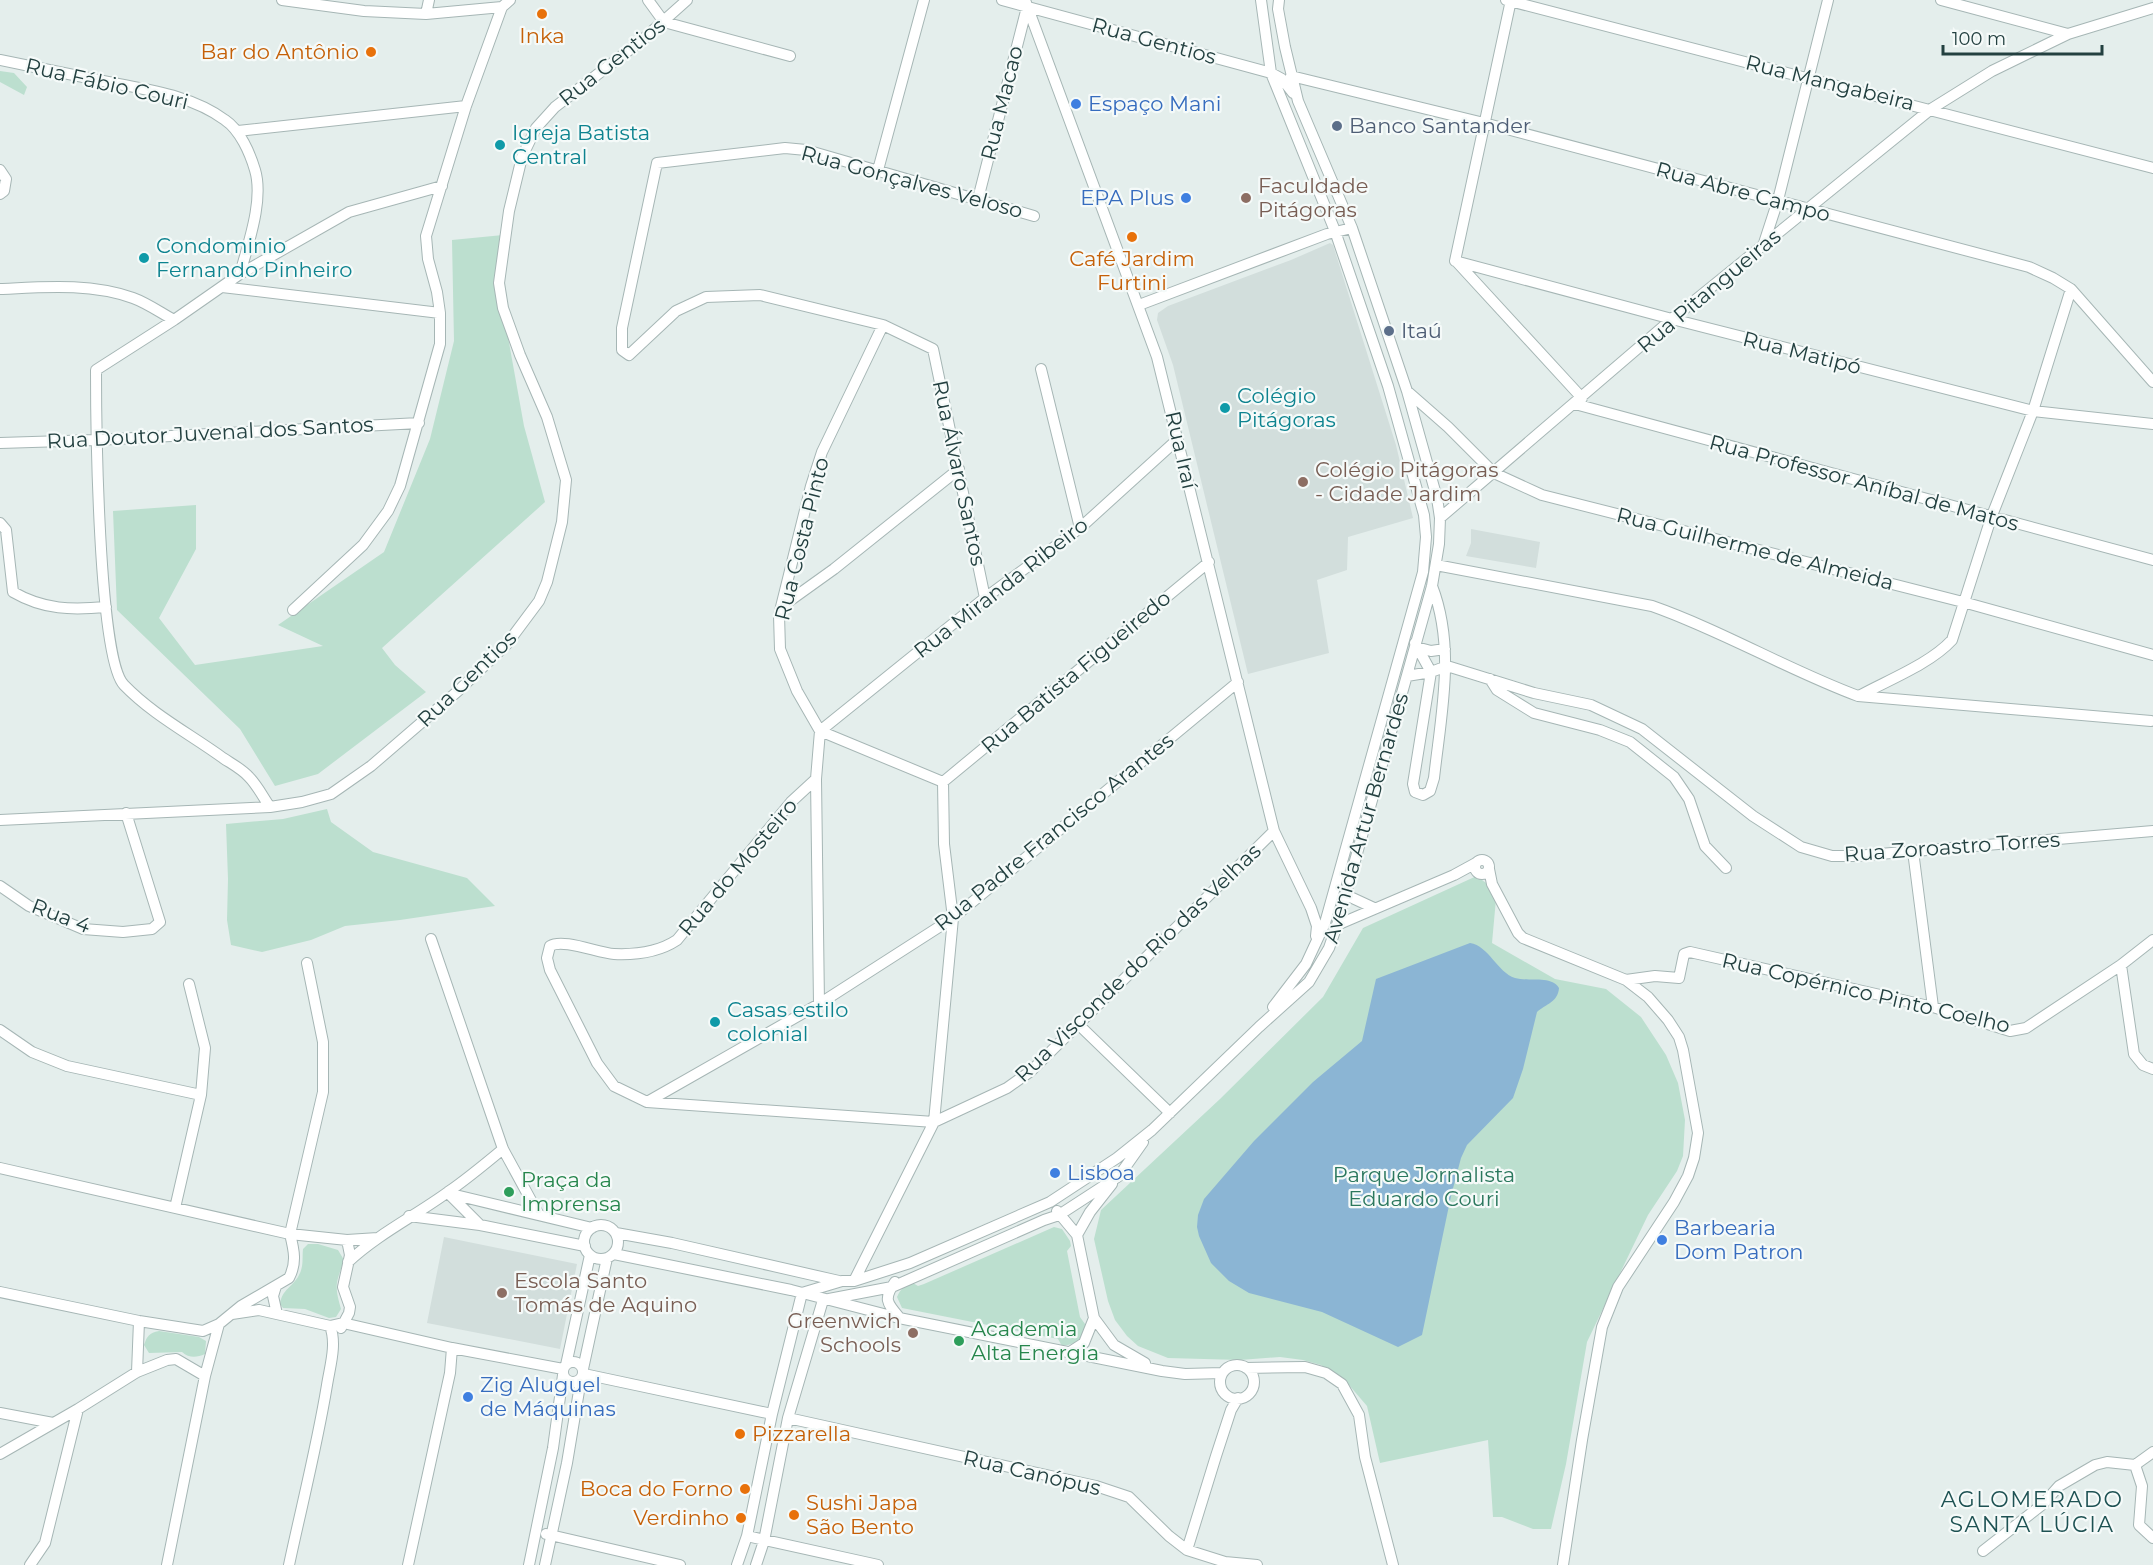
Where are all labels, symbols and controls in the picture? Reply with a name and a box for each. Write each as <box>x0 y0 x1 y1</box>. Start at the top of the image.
marker: Inka <box>535 7 549 21</box>
street label: Rua Gentios <box>554 12 670 111</box>
street label: Rua Gentios <box>1089 12 1219 69</box>
scale bar <box>1943 18 2102 56</box>
place label: Inka <box>519 23 565 48</box>
text: 100 m <box>1952 28 2006 50</box>
place label: Bar do Antônio <box>200 39 359 64</box>
street label: Rua Macao <box>975 43 1028 163</box>
marker: Bar do Antônio <box>364 45 378 59</box>
street label: Rua Mangabeira <box>1743 49 1917 116</box>
street label: Rua Fábio Couri <box>23 53 191 114</box>
place label: Espaço Mani <box>1088 91 1221 116</box>
marker: Espaço Mani <box>1069 97 1083 111</box>
place label: Banco Santander <box>1349 113 1531 138</box>
marker: Banco Santander <box>1330 119 1344 133</box>
place label: Igreja Batista Central <box>512 120 650 169</box>
marker: Igreja Batista Central <box>493 138 507 152</box>
street label: Rua Gonçalves Veloso <box>798 140 1026 223</box>
street label: Rua Abre Campo <box>1653 156 1833 227</box>
place label: Faculdade Pitágoras <box>1258 173 1368 222</box>
place label: EPA Plus <box>1080 185 1174 210</box>
marker: EPA Plus <box>1179 191 1193 205</box>
marker: Faculdade Pitágoras <box>1239 191 1253 205</box>
street label: Rua Pitangueiras <box>1632 223 1785 358</box>
marker: Café Jardim Furtini <box>1125 230 1139 244</box>
place label: Condominio Fernando Pinheiro <box>156 233 352 282</box>
place label: Café Jardim Furtini <box>1069 246 1195 295</box>
marker: Condominio Fernando Pinheiro <box>137 251 151 265</box>
place label: Itaú <box>1401 318 1442 343</box>
marker: Itaú <box>1382 324 1396 338</box>
street label: Rua Matipó <box>1740 326 1864 379</box>
street label: Rua Álvaro Santos <box>928 378 991 568</box>
place label: Colégio Pitágoras <box>1237 383 1336 432</box>
marker: Colégio Pitágoras <box>1218 401 1232 415</box>
street label: Rua Iraí <box>1160 409 1203 493</box>
street label: Rua Doutor Juvenal dos Santos <box>46 411 374 454</box>
street label: Rua Professor Aníbal de Matos <box>1707 429 2022 536</box>
street label: Rua Costa Pinto <box>769 455 834 623</box>
place label: Colégio Pitágoras - Cidade Jardim <box>1315 457 1498 506</box>
marker: Colégio Pitágoras - Cidade Jardim <box>1296 475 1310 489</box>
street label: Rua Guilherme de Almeida <box>1614 502 1896 595</box>
street label: Rua Miranda Ribeiro <box>909 512 1093 663</box>
street label: Rua Batista Figueiredo <box>976 585 1176 758</box>
street label: Rua Gentios <box>412 625 521 732</box>
street label: Avenida Artur Bernardes <box>1318 690 1413 946</box>
street label: Rua Padre Francisco Arantes <box>929 727 1178 936</box>
street label: Rua do Mosteiro <box>673 793 802 940</box>
street label: Rua Zoroastro Torres <box>1843 826 2061 867</box>
street label: Rua Visconde do Rio das Velhas <box>1009 838 1266 1087</box>
street label: Rua 4 <box>28 893 94 938</box>
street label: Rua Copérnico Pinto Coelho <box>1720 947 2013 1038</box>
place label: Casas estilo colonial <box>727 997 848 1046</box>
marker: Casas estilo colonial <box>708 1015 722 1029</box>
place label: Lisboa <box>1067 1160 1135 1185</box>
park label: Parque Jornalista Eduardo Couri <box>1333 1162 1515 1211</box>
marker: Lisboa <box>1048 1166 1062 1180</box>
place label: Praça da Imprensa <box>521 1167 622 1216</box>
marker: Praça da Imprensa <box>502 1185 516 1199</box>
place label: Barbearia Dom Patron <box>1674 1215 1804 1264</box>
marker: Barbearia Dom Patron <box>1655 1233 1669 1247</box>
place label: Escola Santo Tomás de Aquino <box>514 1268 697 1317</box>
marker: Escola Santo Tomás de Aquino <box>495 1286 509 1300</box>
place label: Greenwich Schools <box>787 1308 901 1357</box>
place label: Academia Alta Energia <box>971 1316 1099 1365</box>
marker: Greenwich Schools <box>906 1326 920 1340</box>
marker: Academia Alta Energia <box>952 1334 966 1348</box>
place label: Zig Aluguel de Máquinas <box>480 1372 616 1421</box>
marker: Zig Aluguel de Máquinas <box>461 1390 475 1404</box>
place label: Pizzarella <box>752 1421 851 1446</box>
marker: Pizzarella <box>733 1427 747 1441</box>
street label: Rua Canópus <box>961 1445 1103 1500</box>
place label: Boca do Forno <box>580 1476 733 1501</box>
marker: Boca do Forno <box>738 1482 752 1496</box>
district label: AGLOMERADO SANTA LÚCIA <box>1941 1486 2123 1538</box>
place label: Sushi Japa São Bento <box>806 1490 918 1539</box>
place label: Verdinho <box>633 1505 729 1530</box>
marker: Sushi Japa São Bento <box>787 1508 801 1522</box>
marker: Verdinho <box>734 1511 748 1525</box>

